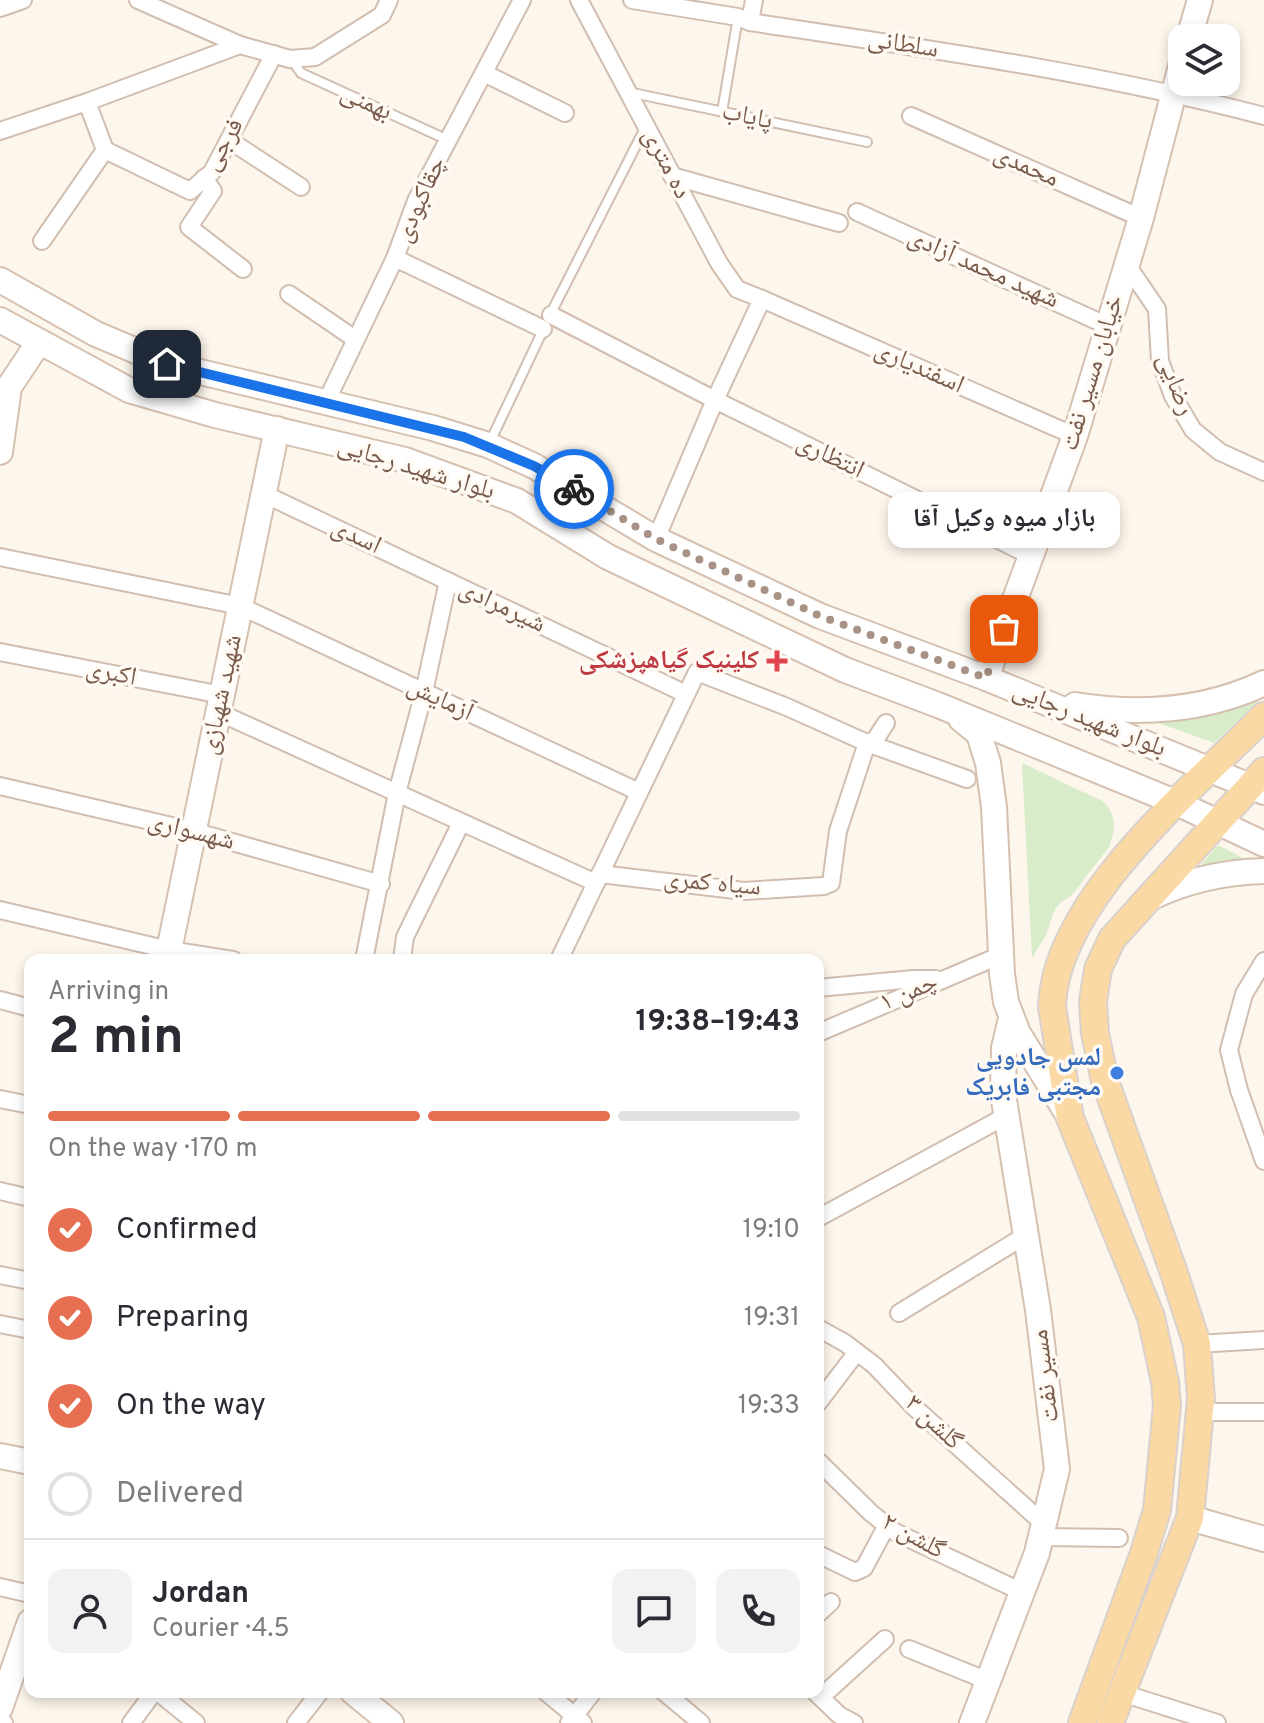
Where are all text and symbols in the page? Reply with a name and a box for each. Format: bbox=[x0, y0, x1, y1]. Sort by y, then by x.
street label: سلطانی bbox=[865, 23, 941, 67]
map controls bbox=[1168, 24, 1240, 96]
button: layers bbox=[1168, 24, 1240, 96]
street label: بهمنی bbox=[335, 77, 397, 129]
street label: پایاب bbox=[719, 96, 775, 138]
street label: فرجی bbox=[195, 113, 253, 177]
street label: ده متری bbox=[634, 123, 698, 205]
street label: محمدی bbox=[988, 138, 1064, 196]
street label: چقاکبودی bbox=[388, 152, 454, 248]
street label: شهید محمد آزادی bbox=[902, 221, 1064, 317]
street label: خیابان مسیر نفت bbox=[1054, 291, 1132, 455]
pin bbox=[133, 330, 201, 398]
street label: اسفندیاری bbox=[869, 334, 969, 402]
icon: home bbox=[145, 342, 189, 386]
street label: رضایی bbox=[1148, 349, 1202, 421]
street label: انتظاری bbox=[791, 426, 869, 488]
street label: بلوار شهید رجایی bbox=[333, 429, 499, 509]
courier bbox=[534, 449, 614, 529]
icon: bike bbox=[552, 467, 596, 511]
callout: بازار میوه وکیل آقا bbox=[888, 493, 1120, 549]
text: بازار میوه وکیل آقا bbox=[913, 503, 1095, 536]
street label: اسدی bbox=[326, 511, 386, 563]
street label: شیرمرادی bbox=[453, 573, 551, 641]
pin bbox=[970, 595, 1038, 663]
icon: bag bbox=[982, 607, 1026, 651]
street label: شهید شهبازی bbox=[193, 632, 251, 758]
place label: کلینیک گیاهپزشکی bbox=[579, 645, 759, 678]
marker: کلینیک گیاهپزشکی bbox=[766, 650, 788, 672]
street label: اکبری bbox=[83, 653, 139, 695]
street label: آزمایش bbox=[401, 670, 480, 730]
street label: بلوار شهید رجایی bbox=[1007, 674, 1171, 766]
street label: شهسواری bbox=[144, 805, 238, 859]
street label: سیاه کمری bbox=[662, 863, 762, 905]
street label: چمن ۱ bbox=[875, 966, 943, 1020]
text: Arriving in bbox=[48, 976, 169, 1009]
text: 19:38–19:43 bbox=[636, 1004, 800, 1041]
text: 2 min bbox=[48, 1006, 184, 1072]
place label: لمس جادویی مجتبی فابریک bbox=[965, 1042, 1101, 1105]
marker: لمس جادویی مجتبی فابریک bbox=[1108, 1064, 1126, 1082]
text: On the way · 170 m bbox=[48, 1133, 257, 1166]
icon: check bbox=[48, 1208, 92, 1252]
text: Confirmed bbox=[116, 1212, 258, 1249]
text: 19:10 bbox=[743, 1214, 800, 1247]
icon: check bbox=[48, 1296, 92, 1340]
text: Preparing bbox=[116, 1300, 249, 1337]
text: 19:31 bbox=[744, 1302, 800, 1335]
street label: مسیر نفت bbox=[1024, 1328, 1068, 1424]
icon: check bbox=[48, 1384, 92, 1428]
text: On the way bbox=[116, 1388, 266, 1425]
street label: گلشن ۳ bbox=[897, 1388, 969, 1458]
text: 19:33 bbox=[738, 1390, 800, 1423]
text: Delivered bbox=[116, 1476, 244, 1513]
street label: گلشن ۲ bbox=[876, 1506, 951, 1568]
button: person bbox=[48, 1569, 132, 1653]
button: chat bbox=[612, 1569, 696, 1653]
button: phone bbox=[716, 1569, 800, 1653]
text: Jordan bbox=[152, 1576, 249, 1613]
text: Courier · 4.5 bbox=[152, 1613, 290, 1646]

